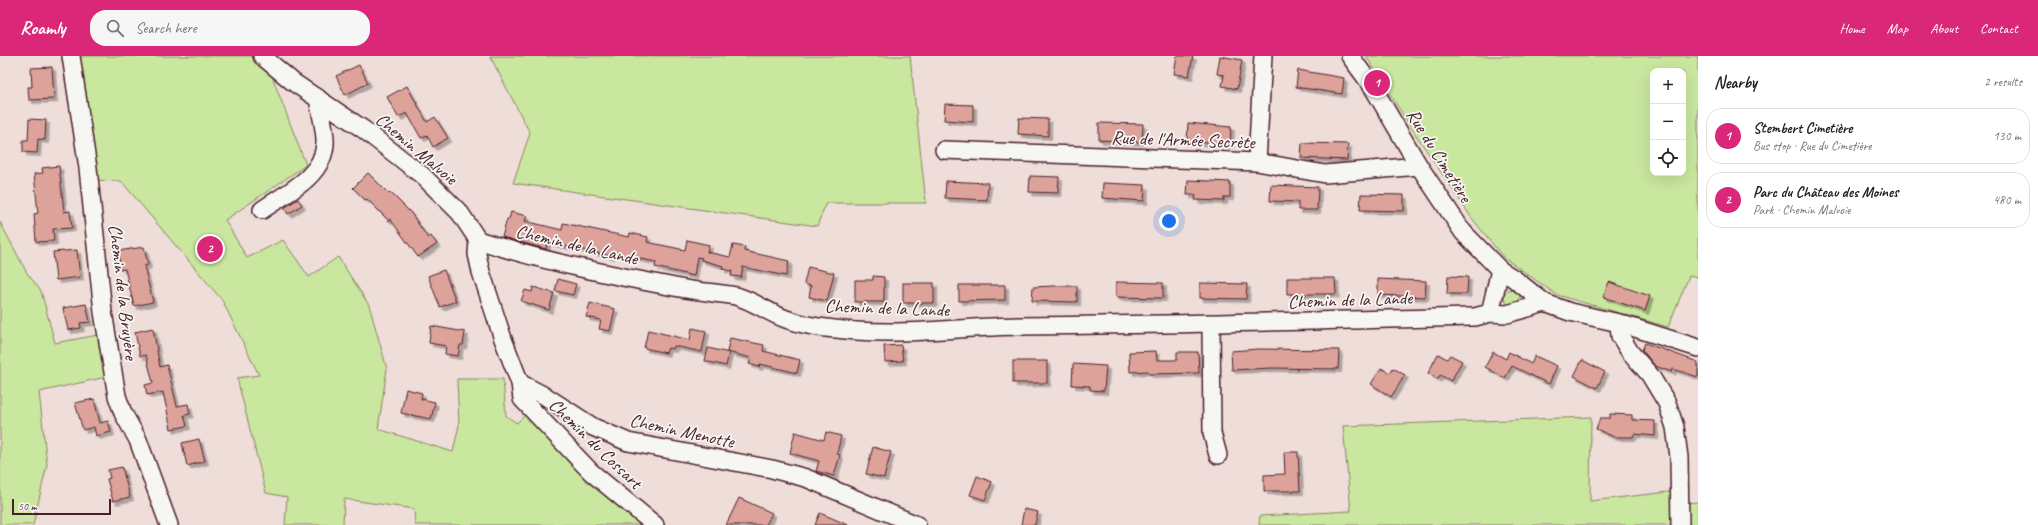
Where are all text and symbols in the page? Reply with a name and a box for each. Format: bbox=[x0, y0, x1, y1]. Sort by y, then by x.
search box bbox=[90, 10, 370, 46]
text: Roamly bbox=[20, 16, 66, 40]
icon: search bbox=[104, 17, 126, 39]
text: Search here bbox=[136, 19, 197, 38]
text: Home bbox=[1839, 20, 1865, 37]
text: Map bbox=[1887, 20, 1908, 37]
text: About bbox=[1930, 20, 1958, 37]
text: Contact bbox=[1980, 20, 2018, 37]
pin: 1 bbox=[1364, 68, 1390, 98]
map controls bbox=[1650, 68, 1686, 176]
button: + bbox=[1650, 68, 1686, 104]
text: Nearby bbox=[1714, 72, 1757, 93]
text: 2 results bbox=[1984, 74, 2022, 90]
street label: Rue du Cimetière bbox=[1401, 104, 1478, 208]
button: − bbox=[1650, 104, 1686, 140]
street label: Chemin Malvoie bbox=[370, 108, 464, 191]
text: Stembert Cimetière bbox=[1753, 119, 1852, 138]
street label: Rue de l'Armée Secrète bbox=[1111, 126, 1257, 155]
text: 1 bbox=[1725, 128, 1731, 144]
text: 130 m bbox=[1993, 128, 2021, 144]
text: Bus stop · Rue du Cimetière bbox=[1753, 138, 1872, 154]
button: locate bbox=[1650, 140, 1686, 176]
text: Parc du Château des Moines bbox=[1753, 183, 1898, 202]
text: 2 bbox=[1725, 192, 1731, 208]
text: 480 m bbox=[1993, 192, 2021, 208]
text: Park · Chemin Malvoie bbox=[1753, 202, 1851, 218]
your location bbox=[1159, 211, 1179, 231]
street label: Chemin de la Lande bbox=[513, 219, 642, 271]
street label: Chemin de la Bruyère bbox=[103, 223, 143, 363]
pin: 2 bbox=[197, 234, 223, 264]
street label: Chemin de la Lande bbox=[1287, 286, 1415, 314]
street label: Chemin de la Lande bbox=[824, 294, 951, 322]
street label: Chemin du Cossart bbox=[544, 393, 648, 495]
street label: Chemin Menotte bbox=[627, 408, 738, 454]
scale bar bbox=[12, 497, 111, 516]
text: 50 m bbox=[18, 499, 37, 513]

